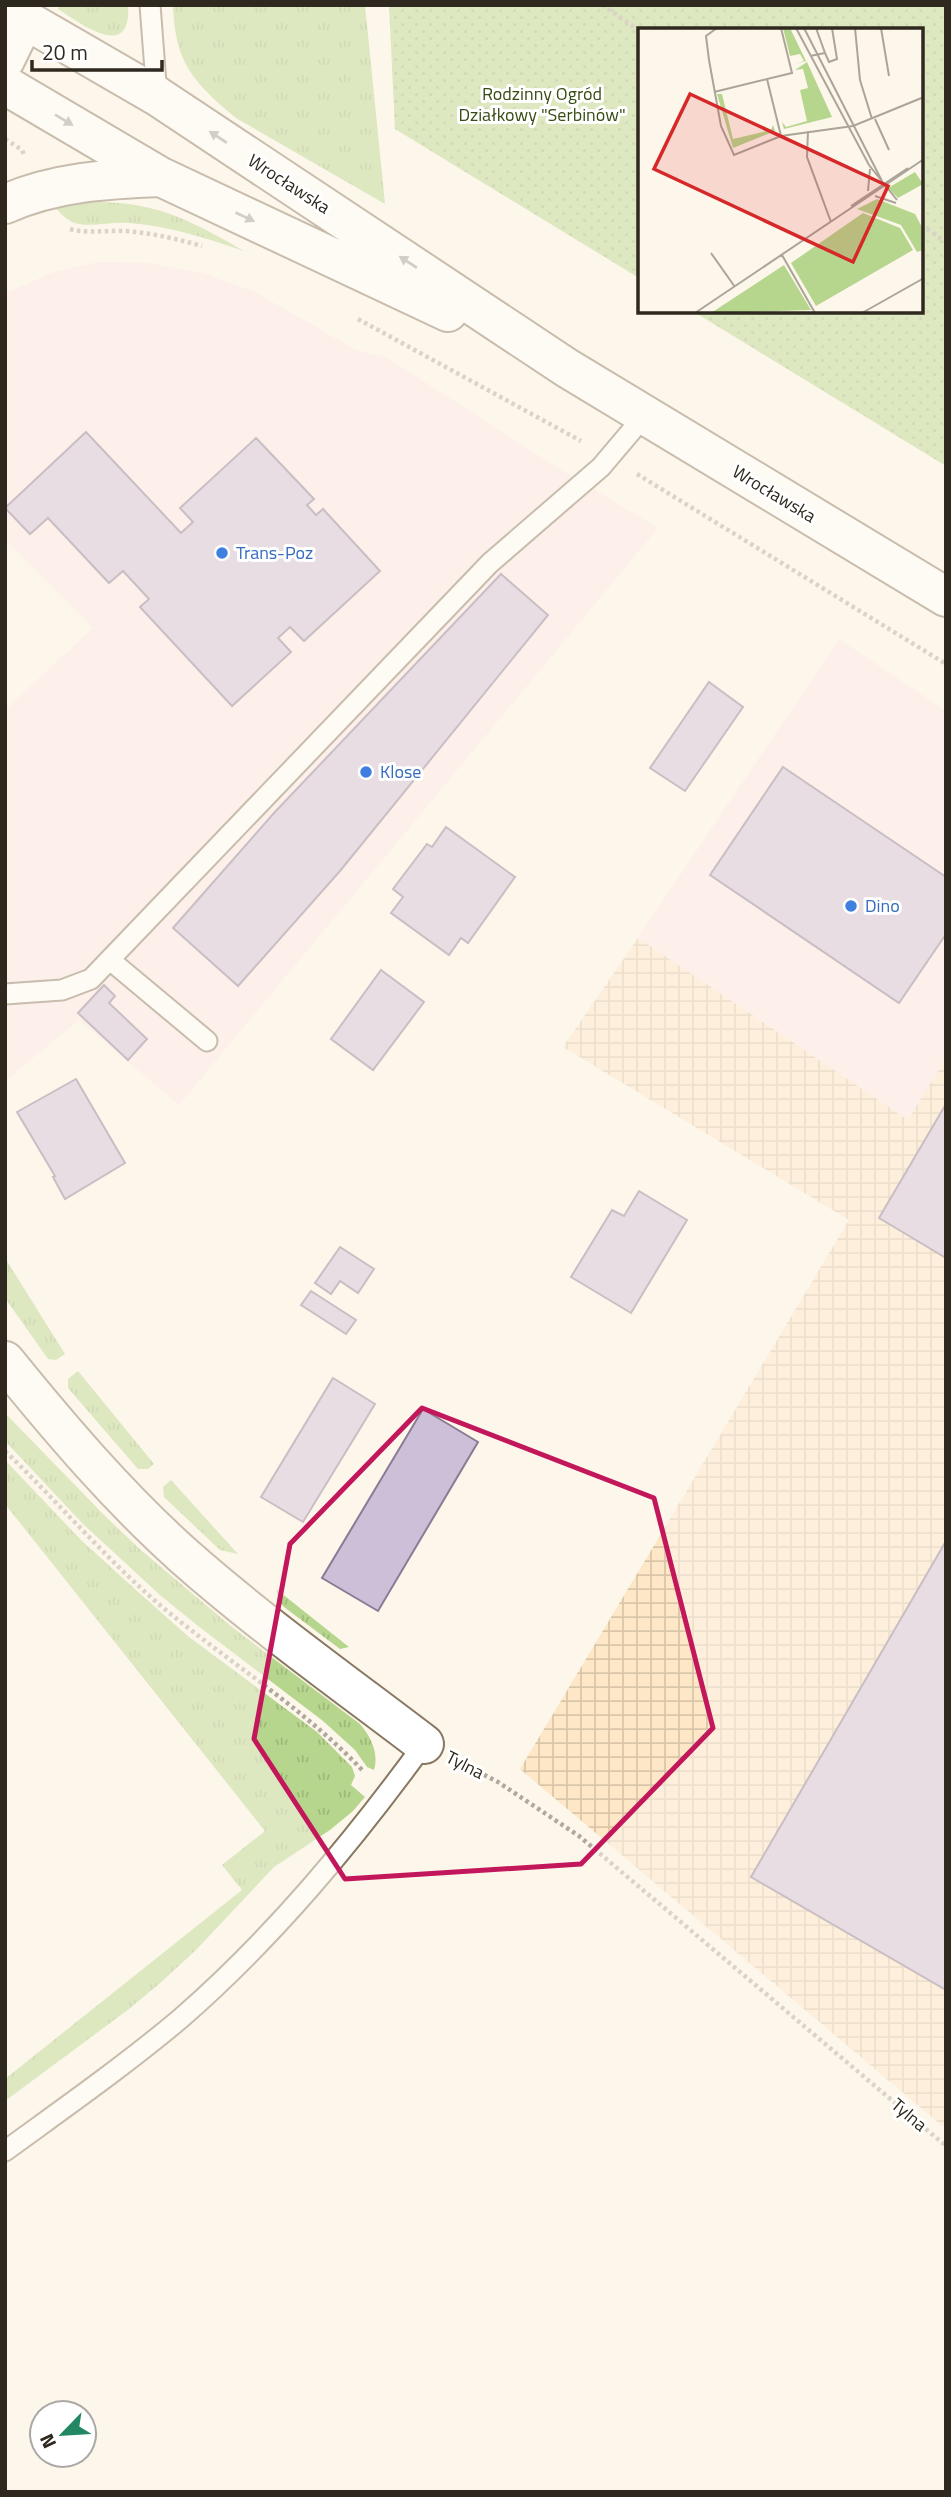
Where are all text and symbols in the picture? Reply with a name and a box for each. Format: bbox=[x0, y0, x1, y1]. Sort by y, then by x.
scale bar bbox=[32, 28, 161, 72]
inset map bbox=[638, 28, 923, 313]
text: 20 m bbox=[42, 36, 88, 68]
park label: Rodzinny Ogród Działkowy "Serbinów" bbox=[458, 80, 626, 128]
one-way arrow bbox=[54, 113, 73, 126]
one-way arrow bbox=[209, 130, 227, 144]
street label: Wrocławska bbox=[243, 147, 336, 220]
one-way arrow bbox=[235, 211, 255, 222]
one-way arrow bbox=[398, 256, 418, 269]
street label: Wrocławska bbox=[727, 458, 821, 529]
place label: Trans-Poz bbox=[236, 539, 313, 566]
marker: Trans-Poz bbox=[214, 545, 230, 561]
place label: Klose bbox=[380, 758, 421, 785]
marker: Klose bbox=[358, 764, 374, 780]
place label: Dino bbox=[865, 892, 900, 919]
marker: Dino bbox=[843, 898, 859, 914]
street label: Tylna bbox=[441, 1743, 489, 1786]
street label: Tylna bbox=[885, 2091, 933, 2138]
north arrow bbox=[28, 2399, 98, 2469]
text: N bbox=[31, 2429, 63, 2453]

